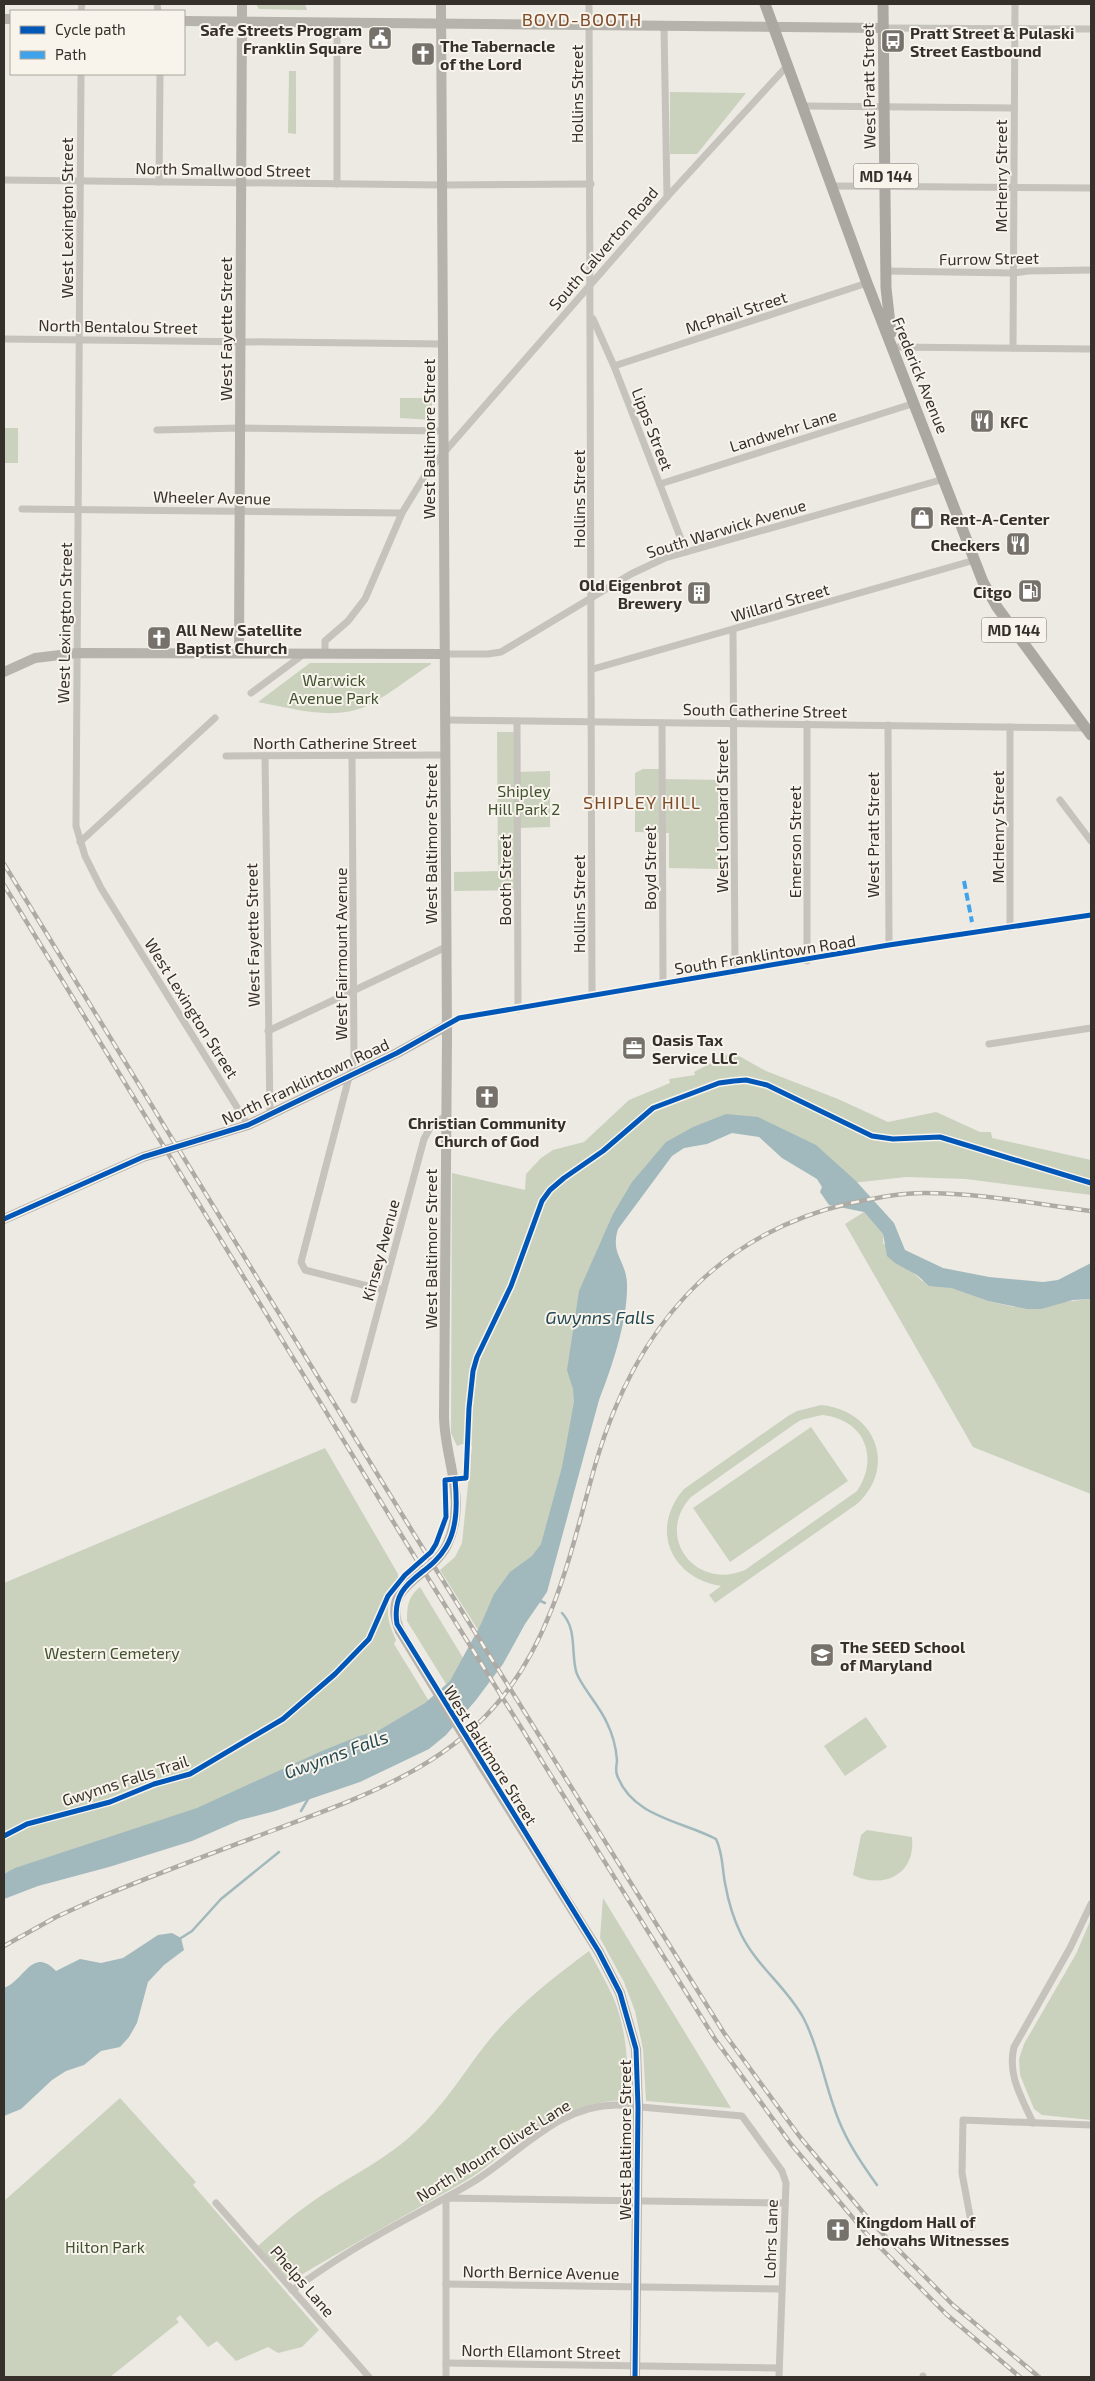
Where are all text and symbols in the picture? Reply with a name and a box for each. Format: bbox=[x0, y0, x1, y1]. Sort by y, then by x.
district label: BOYD-BOOTH bbox=[522, 8, 642, 30]
legend bbox=[10, 10, 185, 75]
text: Cycle path bbox=[55, 20, 126, 38]
place label: Safe Streets Program Franklin Square bbox=[200, 20, 362, 57]
street label: West Pratt Street bbox=[857, 23, 879, 149]
place label: Pratt Street & Pulaski Street Eastbound bbox=[910, 23, 1074, 60]
public building icon: Safe Streets Program Franklin Square bbox=[367, 25, 393, 51]
bus stop icon: Pratt Street & Pulaski Street Eastbound bbox=[880, 28, 906, 54]
place label: The Tabernacle of the Lord bbox=[440, 36, 555, 73]
church icon: The Tabernacle of the Lord bbox=[410, 41, 436, 67]
text: Path bbox=[55, 45, 86, 63]
street label: Hollins Street bbox=[567, 45, 586, 143]
street label: McHenry Street bbox=[991, 120, 1010, 233]
street label: West Lexington Street bbox=[57, 137, 76, 299]
street label: North Smallwood Street bbox=[135, 158, 311, 180]
road number: MD 144 bbox=[854, 164, 918, 188]
street label: South Calverton Road bbox=[544, 183, 662, 313]
street label: Furrow Street bbox=[939, 248, 1039, 268]
street label: West Fayette Street bbox=[216, 257, 235, 401]
street label: McPhail Street bbox=[683, 287, 789, 337]
street label: Frederick Avenue bbox=[889, 314, 953, 436]
street label: North Bentalou Street bbox=[38, 315, 198, 337]
street label: West Baltimore Street bbox=[419, 359, 438, 519]
street label: Lipps Street bbox=[629, 385, 677, 473]
street label: Landwehr Lane bbox=[727, 405, 839, 455]
restaurant icon: KFC bbox=[969, 408, 995, 434]
place label: KFC bbox=[1000, 412, 1028, 431]
street label: Hollins Street bbox=[569, 450, 588, 548]
street label: Wheeler Avenue bbox=[153, 486, 271, 508]
street label: South Warwick Avenue bbox=[644, 495, 808, 561]
shop icon: Rent-A-Center bbox=[909, 505, 935, 531]
place label: Rent-A-Center bbox=[940, 509, 1050, 528]
restaurant icon: Checkers bbox=[1005, 531, 1031, 557]
place label: Checkers bbox=[931, 535, 1000, 554]
street label: West Lexington Street bbox=[53, 542, 75, 704]
place label: Old Eigenbrot Brewery bbox=[579, 575, 682, 613]
fuel station icon: Citgo bbox=[1017, 578, 1043, 604]
street label: Willard Street bbox=[729, 579, 831, 625]
building icon: Old Eigenbrot Brewery bbox=[686, 580, 712, 606]
place label: Citgo bbox=[973, 582, 1012, 601]
road number: MD 144 bbox=[982, 618, 1046, 642]
place label: All New Satellite Baptist Church bbox=[176, 620, 302, 657]
church icon: All New Satellite Baptist Church bbox=[146, 625, 172, 651]
park label: Warwick Avenue Park bbox=[289, 670, 379, 707]
street label: South Catherine Street bbox=[683, 699, 847, 721]
street label: North Catherine Street bbox=[253, 733, 417, 752]
street label: West Lombard Street bbox=[712, 739, 731, 893]
street label: West Baltimore Street bbox=[421, 764, 440, 924]
street label: McHenry Street bbox=[988, 771, 1007, 884]
street label: West Pratt Street bbox=[863, 772, 882, 898]
park label: Shipley Hill Park 2 bbox=[488, 781, 560, 818]
street label: Emerson Street bbox=[785, 786, 804, 898]
district label: SHIPLEY HILL bbox=[583, 791, 701, 813]
street label: Boyd Street bbox=[640, 826, 659, 910]
street label: Booth Street bbox=[495, 834, 514, 926]
street label: Hollins Street bbox=[569, 855, 588, 953]
street label: West Fayette Street bbox=[241, 863, 263, 1007]
street label: West Fairmount Avenue bbox=[331, 867, 350, 1041]
street label: South Franklintown Road bbox=[673, 930, 857, 978]
street label: West Lexington Street bbox=[141, 935, 243, 1081]
place label: Oasis Tax Service LLC bbox=[652, 1030, 738, 1067]
street label: North Franklintown Road bbox=[218, 1034, 392, 1128]
office icon: Oasis Tax Service LLC bbox=[621, 1035, 647, 1061]
church icon: Christian Community Church of God bbox=[474, 1084, 500, 1110]
place label: Christian Community Church of God bbox=[408, 1113, 566, 1150]
street label: West Baltimore Street bbox=[421, 1169, 440, 1329]
street label: Kinsey Avenue bbox=[357, 1197, 403, 1303]
water label: Gwynns Falls bbox=[545, 1306, 655, 1328]
place label: The SEED School of Maryland bbox=[840, 1637, 966, 1675]
school or university icon: The SEED School of Maryland bbox=[809, 1642, 835, 1668]
park label: Western Cemetery bbox=[44, 1643, 180, 1662]
street label: West Baltimore Street bbox=[440, 1682, 542, 1828]
water label: Gwynns Falls bbox=[281, 1725, 391, 1783]
street label: Gwynns Falls Trail bbox=[59, 1751, 191, 1809]
street label: West Baltimore Street bbox=[615, 2060, 634, 2220]
street label: North Mount Olivet Lane bbox=[413, 2095, 573, 2205]
street label: Lohrs Lane bbox=[759, 2199, 781, 2279]
place label: Kingdom Hall of Jehovahs Witnesses bbox=[856, 2212, 1009, 2249]
church icon: Kingdom Hall of Jehovahs Witnesses bbox=[825, 2217, 851, 2243]
park label: Hilton Park bbox=[65, 2237, 145, 2256]
street label: Phelps Lane bbox=[267, 2242, 339, 2320]
street label: North Bernice Avenue bbox=[462, 2261, 620, 2283]
street label: North Ellamont Street bbox=[461, 2340, 621, 2362]

